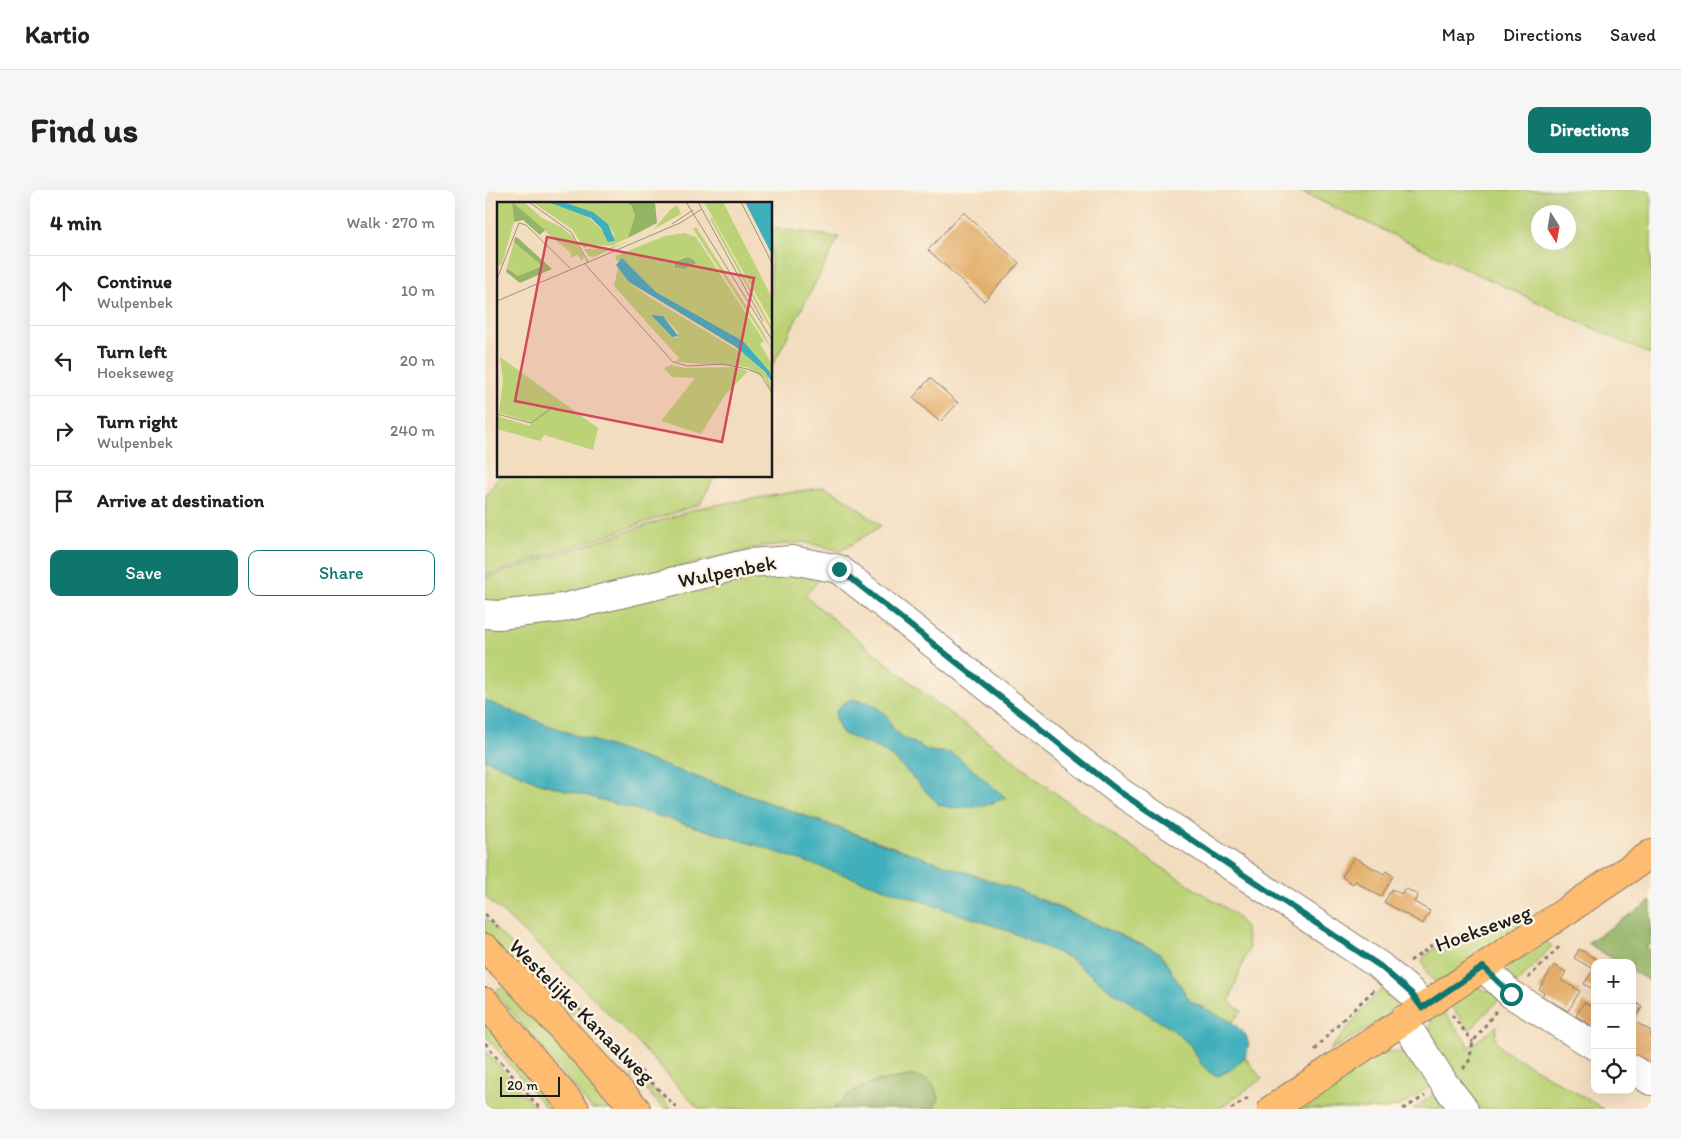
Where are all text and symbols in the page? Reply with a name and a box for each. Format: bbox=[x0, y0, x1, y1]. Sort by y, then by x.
text: Kartio bbox=[25, 20, 90, 49]
text: Map bbox=[1442, 24, 1475, 46]
text: Directions bbox=[1503, 24, 1582, 46]
text: Saved bbox=[1610, 24, 1656, 46]
button: Directions bbox=[1528, 107, 1651, 153]
text: Find us bbox=[30, 109, 138, 151]
inset map bbox=[497, 202, 773, 478]
north arrow bbox=[1531, 205, 1576, 250]
text: 4 min bbox=[50, 210, 102, 235]
text: Walk · 270 m bbox=[347, 213, 435, 232]
text: Continue bbox=[97, 270, 172, 293]
icon: ahead bbox=[50, 277, 78, 305]
text: 10 m bbox=[401, 281, 435, 300]
text: Wulpenbek bbox=[97, 293, 173, 312]
text: Turn left bbox=[97, 340, 167, 363]
icon: left bbox=[50, 347, 78, 375]
text: 20 m bbox=[400, 351, 435, 370]
text: Hoekseweg bbox=[97, 363, 174, 382]
text: Turn right bbox=[97, 410, 178, 433]
icon: right bbox=[50, 417, 78, 445]
text: 240 m bbox=[390, 421, 435, 440]
text: Wulpenbek bbox=[97, 433, 173, 452]
icon: arrive bbox=[50, 487, 78, 515]
text: Arrive at destination bbox=[97, 489, 264, 512]
street label: Wulpenbek bbox=[676, 549, 779, 593]
button: Save bbox=[50, 550, 238, 596]
button: Share bbox=[248, 550, 435, 596]
route end bbox=[828, 558, 851, 581]
street label: Hoekseweg bbox=[1431, 899, 1535, 957]
street label: Westelijke Kanaalweg bbox=[504, 933, 660, 1089]
map controls bbox=[1591, 959, 1636, 1094]
button: + bbox=[1591, 959, 1636, 1004]
route start bbox=[1500, 983, 1523, 1006]
button: − bbox=[1591, 1004, 1636, 1049]
button: locate bbox=[1591, 1049, 1636, 1094]
scale bar bbox=[500, 1074, 560, 1097]
text: 20 m bbox=[507, 1077, 538, 1094]

